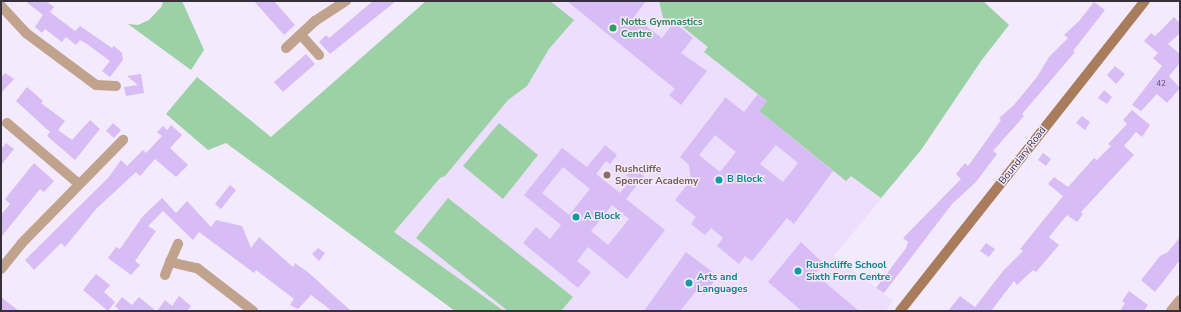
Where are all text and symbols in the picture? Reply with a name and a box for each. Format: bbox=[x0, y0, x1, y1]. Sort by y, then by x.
place label: Notts Gymnastics Centre bbox=[621, 16, 703, 40]
marker: Notts Gymnastics Centre bbox=[608, 23, 618, 33]
house number: 42 bbox=[1156, 79, 1166, 89]
street label: Boundary Road bbox=[997, 125, 1049, 187]
place label: Rushcliffe Spencer Academy bbox=[615, 163, 698, 186]
marker: Rushcliffe Spencer Academy bbox=[602, 170, 612, 180]
place label: B Block bbox=[727, 174, 762, 186]
marker: B Block bbox=[714, 175, 724, 185]
place label: A Block bbox=[584, 211, 620, 223]
marker: A Block bbox=[571, 212, 581, 222]
place label: Rushcliffe School Sixth Form Centre bbox=[806, 259, 890, 282]
marker: Rushcliffe School Sixth Form Centre bbox=[793, 266, 803, 276]
place label: Arts and Languages bbox=[697, 271, 748, 294]
marker: Arts and Languages bbox=[684, 278, 694, 288]

